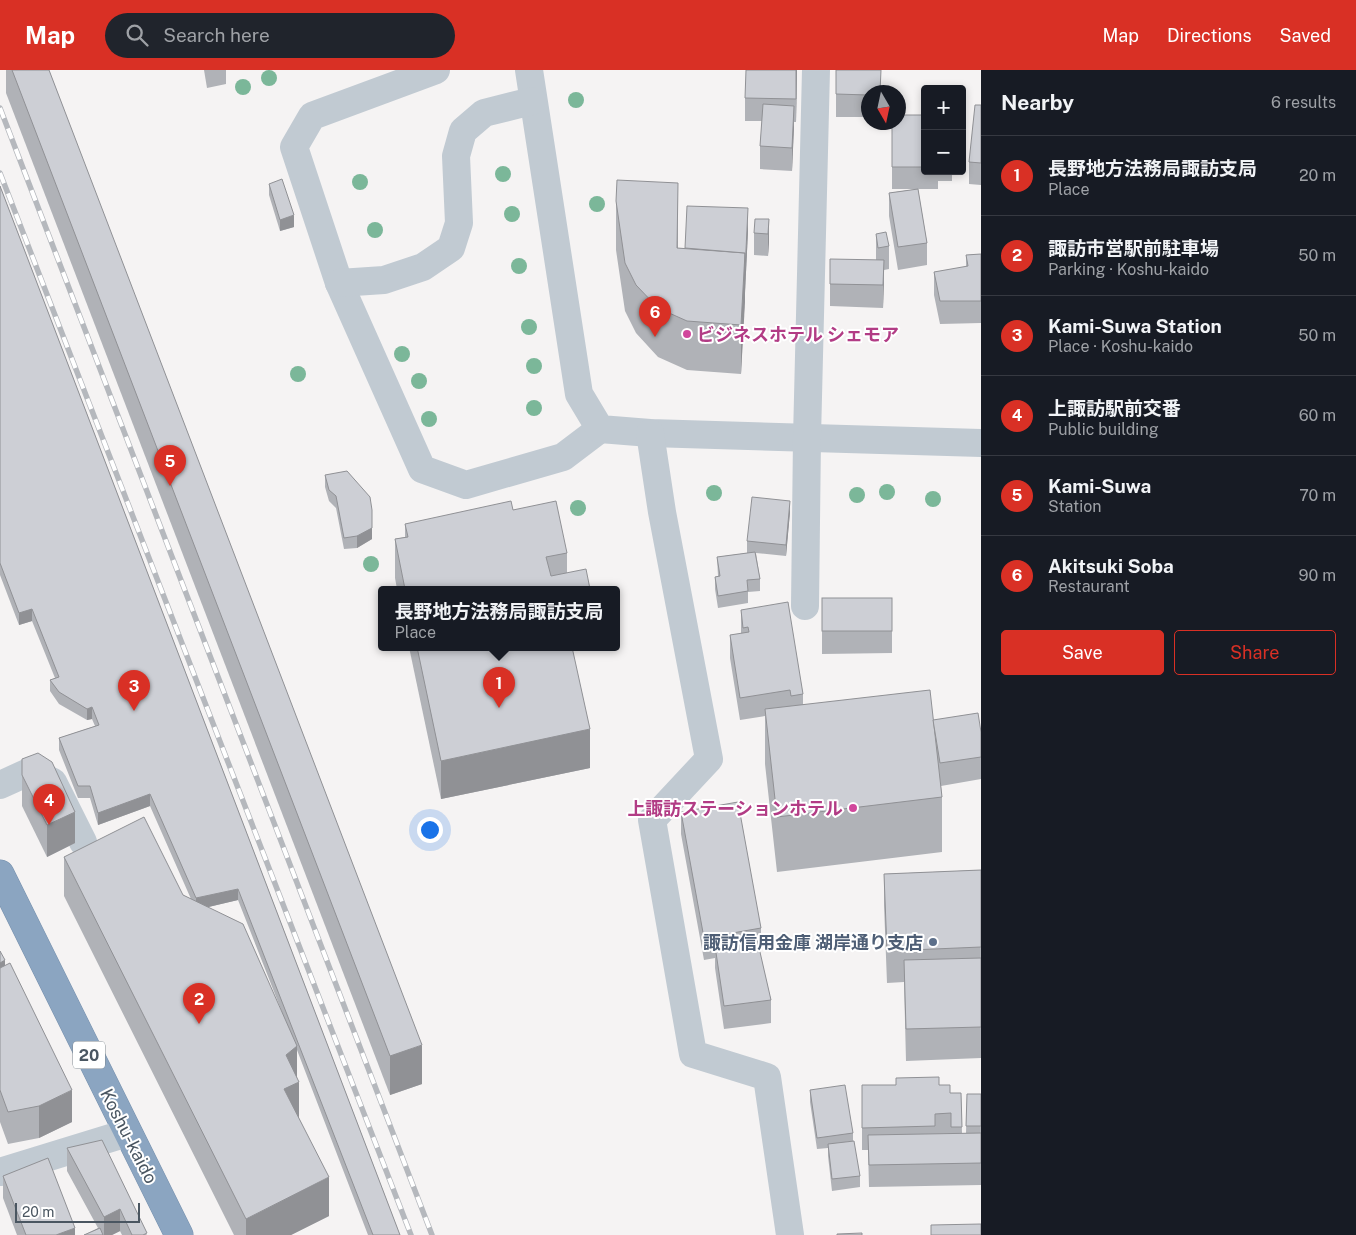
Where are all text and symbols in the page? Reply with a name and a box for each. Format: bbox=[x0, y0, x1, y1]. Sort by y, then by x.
search box bbox=[105, 13, 455, 58]
text: Map bbox=[25, 21, 75, 49]
icon: search bbox=[123, 21, 151, 49]
text: Search here bbox=[163, 24, 270, 46]
text: Map bbox=[1102, 25, 1139, 46]
text: Directions bbox=[1167, 25, 1252, 46]
text: Saved bbox=[1280, 25, 1331, 46]
north arrow bbox=[861, 85, 906, 130]
map controls bbox=[921, 85, 966, 175]
button: + bbox=[921, 85, 966, 130]
text: Nearby bbox=[1001, 90, 1074, 115]
text: 6 results bbox=[1271, 93, 1336, 112]
button: − bbox=[921, 130, 966, 175]
text: 長野地方法務局諏訪支局 bbox=[1048, 157, 1257, 179]
text: 1 bbox=[1014, 166, 1020, 185]
text: 20 m bbox=[1299, 166, 1336, 185]
text: Place bbox=[1048, 180, 1090, 199]
text: 諏訪市営駅前駐車場 bbox=[1048, 237, 1219, 259]
text: 2 bbox=[1012, 246, 1022, 265]
text: 50 m bbox=[1298, 246, 1336, 265]
text: Parking · Koshu-kaido bbox=[1048, 260, 1209, 279]
pin: 6 bbox=[639, 296, 671, 337]
text: Kami-Suwa Station bbox=[1048, 315, 1222, 337]
place label: ビジネスホテル シェモア bbox=[697, 324, 899, 345]
text: 3 bbox=[1012, 326, 1022, 345]
text: 50 m bbox=[1298, 326, 1336, 345]
marker: ビジネスホテル シェモア bbox=[681, 328, 693, 340]
text: Place · Koshu-kaido bbox=[1048, 337, 1193, 356]
text: 上諏訪駅前交番 bbox=[1048, 397, 1181, 419]
text: 4 bbox=[1012, 406, 1022, 425]
text: 60 m bbox=[1299, 406, 1336, 425]
text: Public building bbox=[1048, 420, 1159, 439]
pin: 5 bbox=[154, 445, 186, 486]
text: Kami-Suwa bbox=[1048, 475, 1151, 497]
text: 5 bbox=[1012, 486, 1022, 505]
text: 70 m bbox=[1299, 486, 1336, 505]
text: Station bbox=[1048, 497, 1102, 516]
text: Akitsuki Soba bbox=[1048, 555, 1174, 577]
text: 6 bbox=[1012, 566, 1022, 585]
text: 90 m bbox=[1299, 566, 1336, 585]
text: Restaurant bbox=[1048, 577, 1130, 596]
popup bbox=[378, 586, 620, 651]
text: 長野地方法務局諏訪支局 bbox=[394, 600, 604, 622]
text: Place bbox=[394, 623, 436, 642]
button: Save bbox=[1001, 630, 1164, 675]
button: Share bbox=[1174, 630, 1336, 675]
pin: 1 bbox=[483, 667, 515, 708]
pin: 3 bbox=[118, 670, 150, 711]
pin: 4 bbox=[33, 784, 65, 825]
place label: 上諏訪ステーションホテル bbox=[627, 798, 843, 819]
marker: 上諏訪ステーションホテル bbox=[847, 802, 859, 814]
your location bbox=[417, 817, 443, 843]
place label: 諏訪信用金庫 湖岸通り支店 bbox=[703, 932, 923, 953]
marker: 諏訪信用金庫 湖岸通り支店 bbox=[927, 936, 939, 948]
pin: 2 bbox=[183, 983, 215, 1024]
road number: 20 bbox=[73, 1042, 105, 1068]
street label: Koshu-kaido bbox=[96, 1085, 162, 1187]
scale bar bbox=[15, 1200, 140, 1223]
text: 20 m bbox=[22, 1204, 54, 1220]

